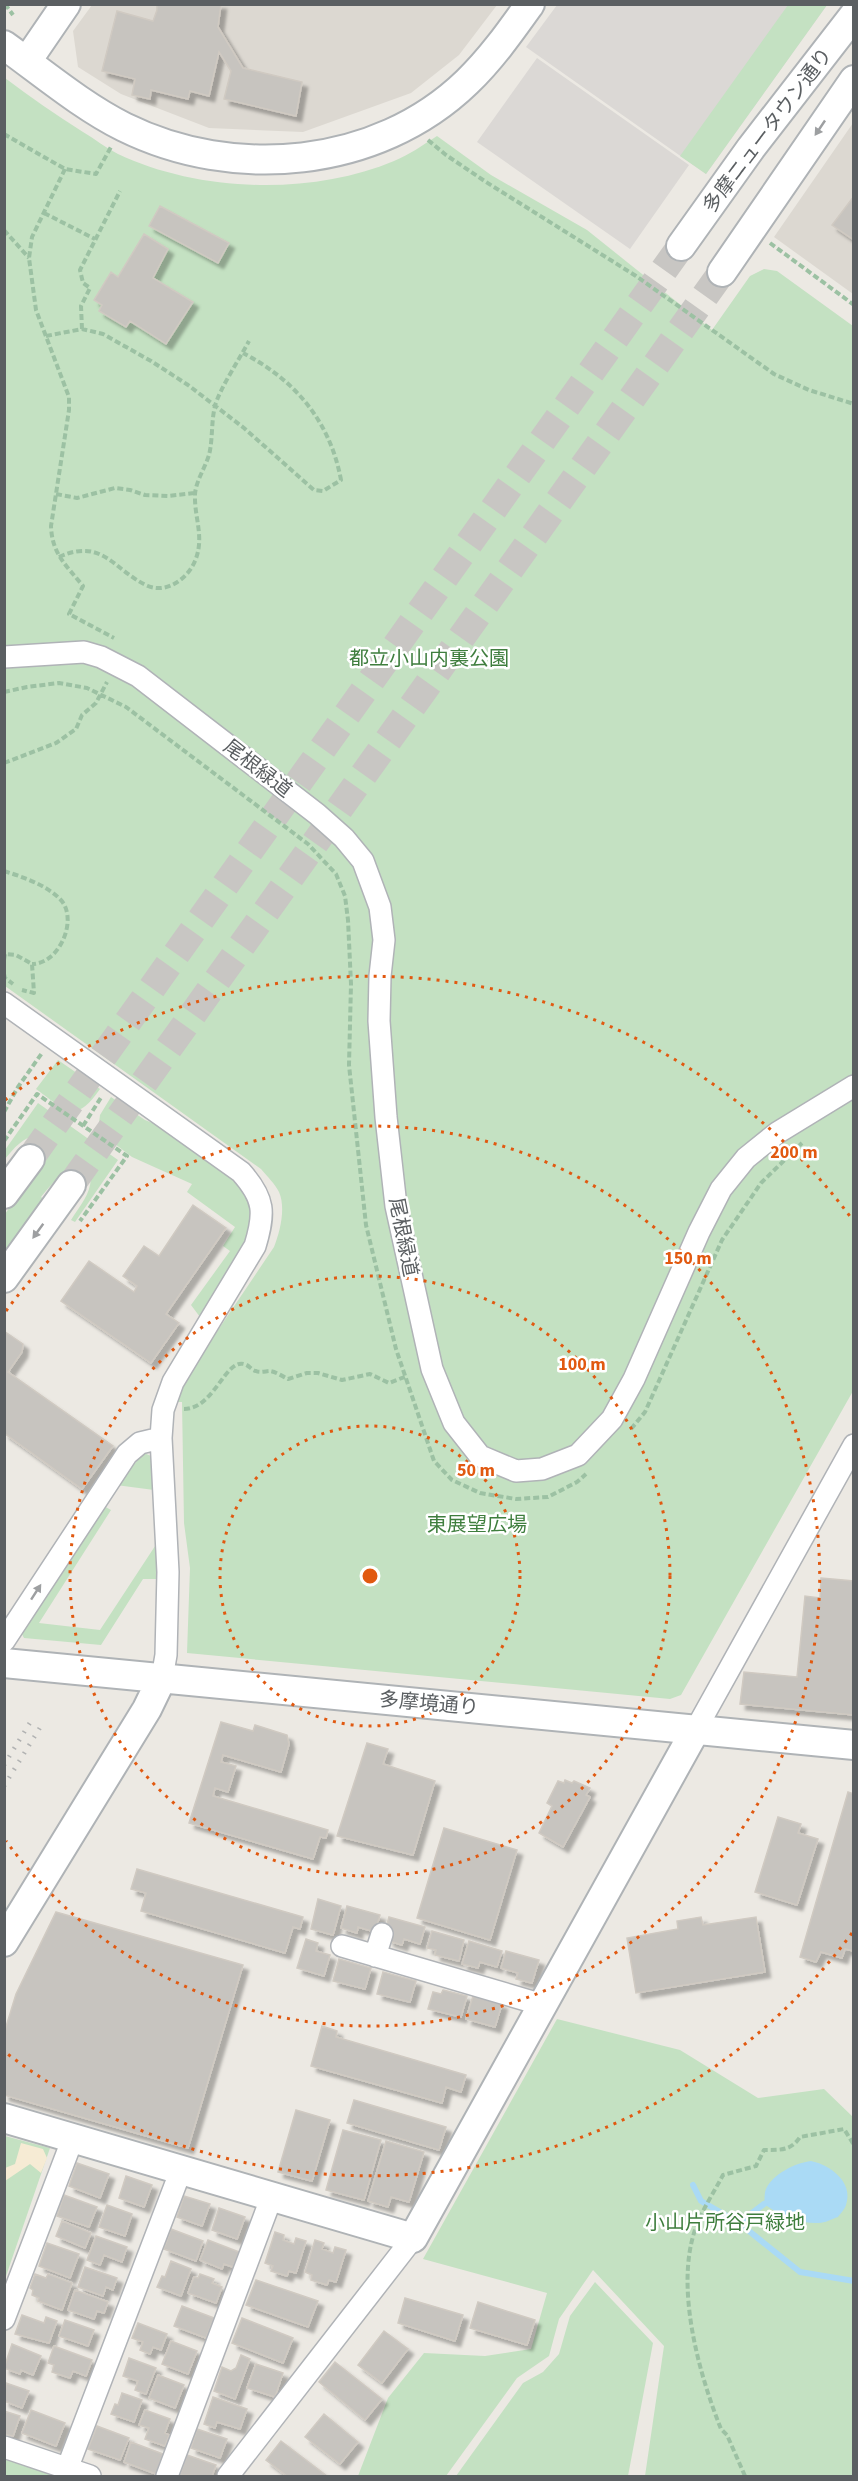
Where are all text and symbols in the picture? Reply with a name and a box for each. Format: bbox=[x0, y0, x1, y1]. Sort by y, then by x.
street label: 多摩ニュータウン通り bbox=[696, 42, 839, 219]
one-way arrow bbox=[815, 120, 826, 136]
park label: 都立小山内裏公園 bbox=[349, 645, 509, 673]
street label: 尾根緑道 bbox=[217, 733, 298, 804]
text: 200 m bbox=[770, 1140, 818, 1165]
street label: 尾根緑道 bbox=[382, 1195, 424, 1279]
one-way arrow bbox=[32, 1223, 44, 1239]
text: 150 m bbox=[664, 1246, 712, 1271]
text: 100 m bbox=[558, 1352, 606, 1377]
text: 50 m bbox=[457, 1458, 495, 1483]
park label: 東展望広場 bbox=[427, 1511, 527, 1539]
centre of rings bbox=[360, 1566, 380, 1586]
one-way arrow bbox=[30, 1584, 41, 1600]
street label: 多摩境通り bbox=[378, 1686, 480, 1722]
park label: 小山片所谷戸緑地 bbox=[645, 2209, 805, 2237]

